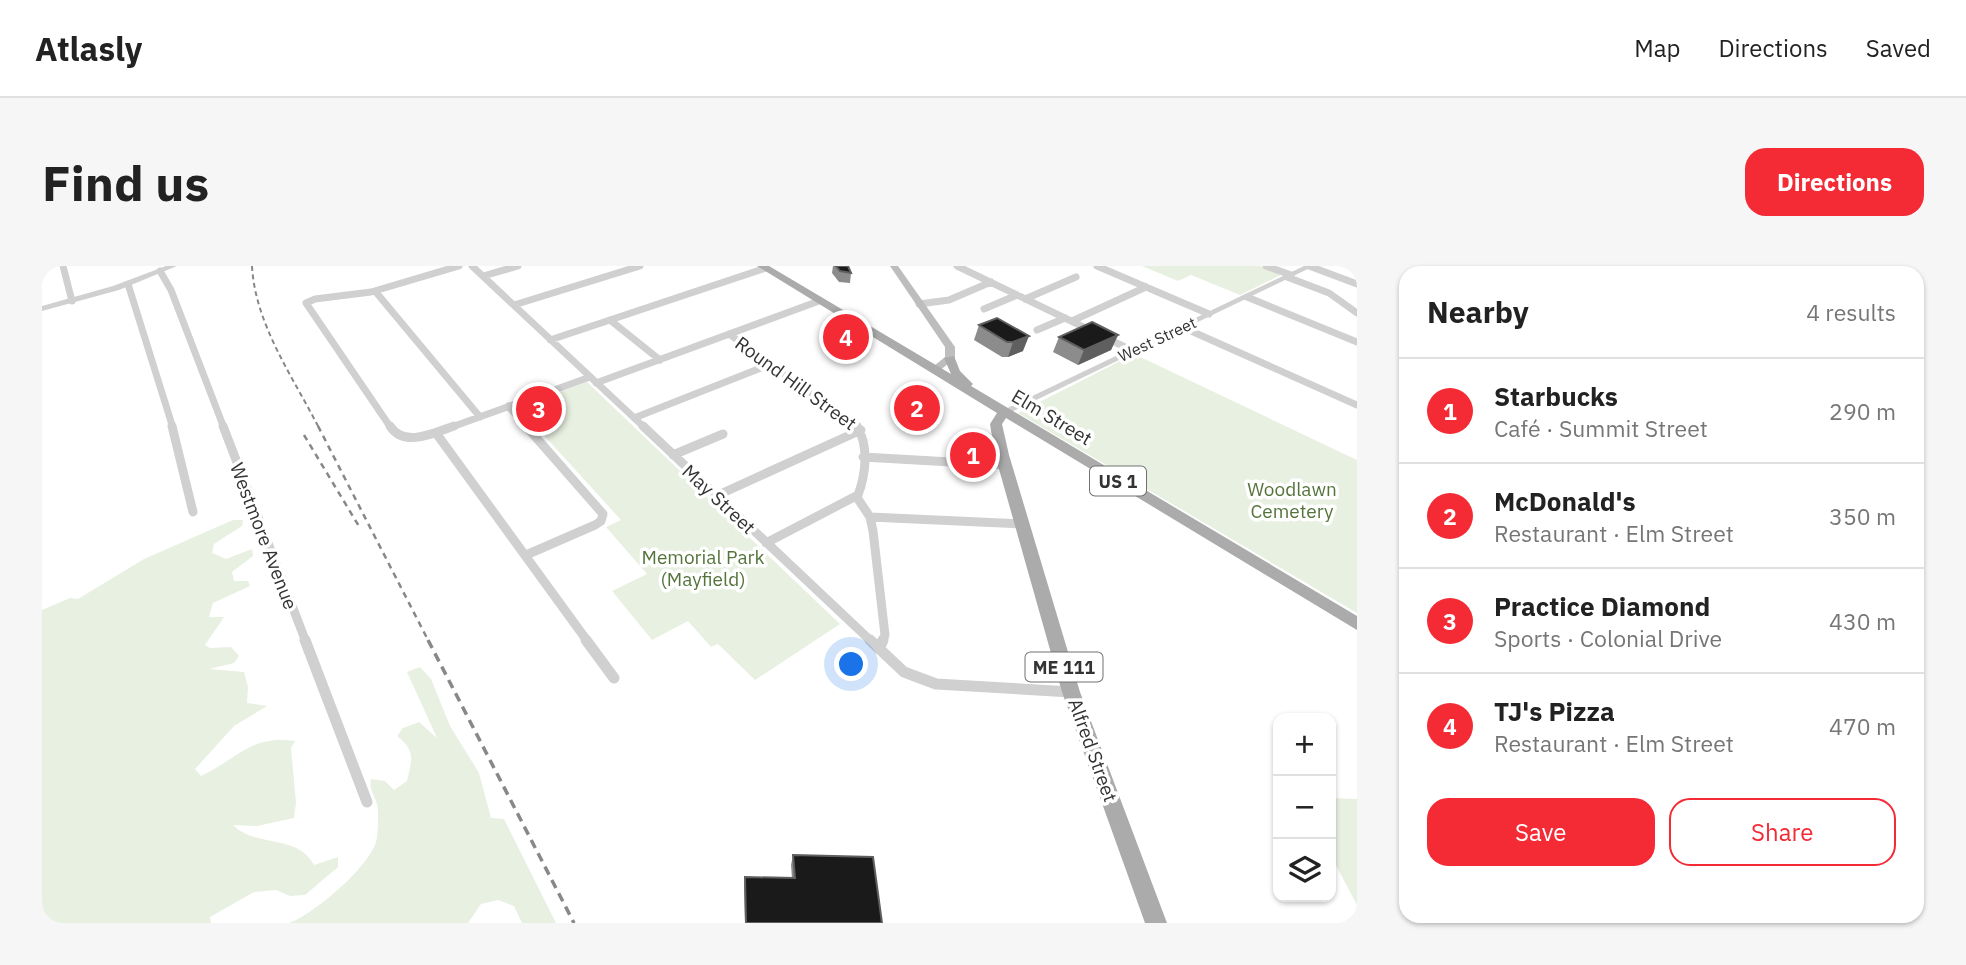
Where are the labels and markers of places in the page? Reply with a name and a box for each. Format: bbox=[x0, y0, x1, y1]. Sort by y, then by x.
pin: 4 bbox=[823, 311, 869, 363]
pin: 2 bbox=[894, 382, 940, 434]
pin: 3 bbox=[516, 383, 562, 435]
pin: 1 bbox=[950, 429, 996, 481]

